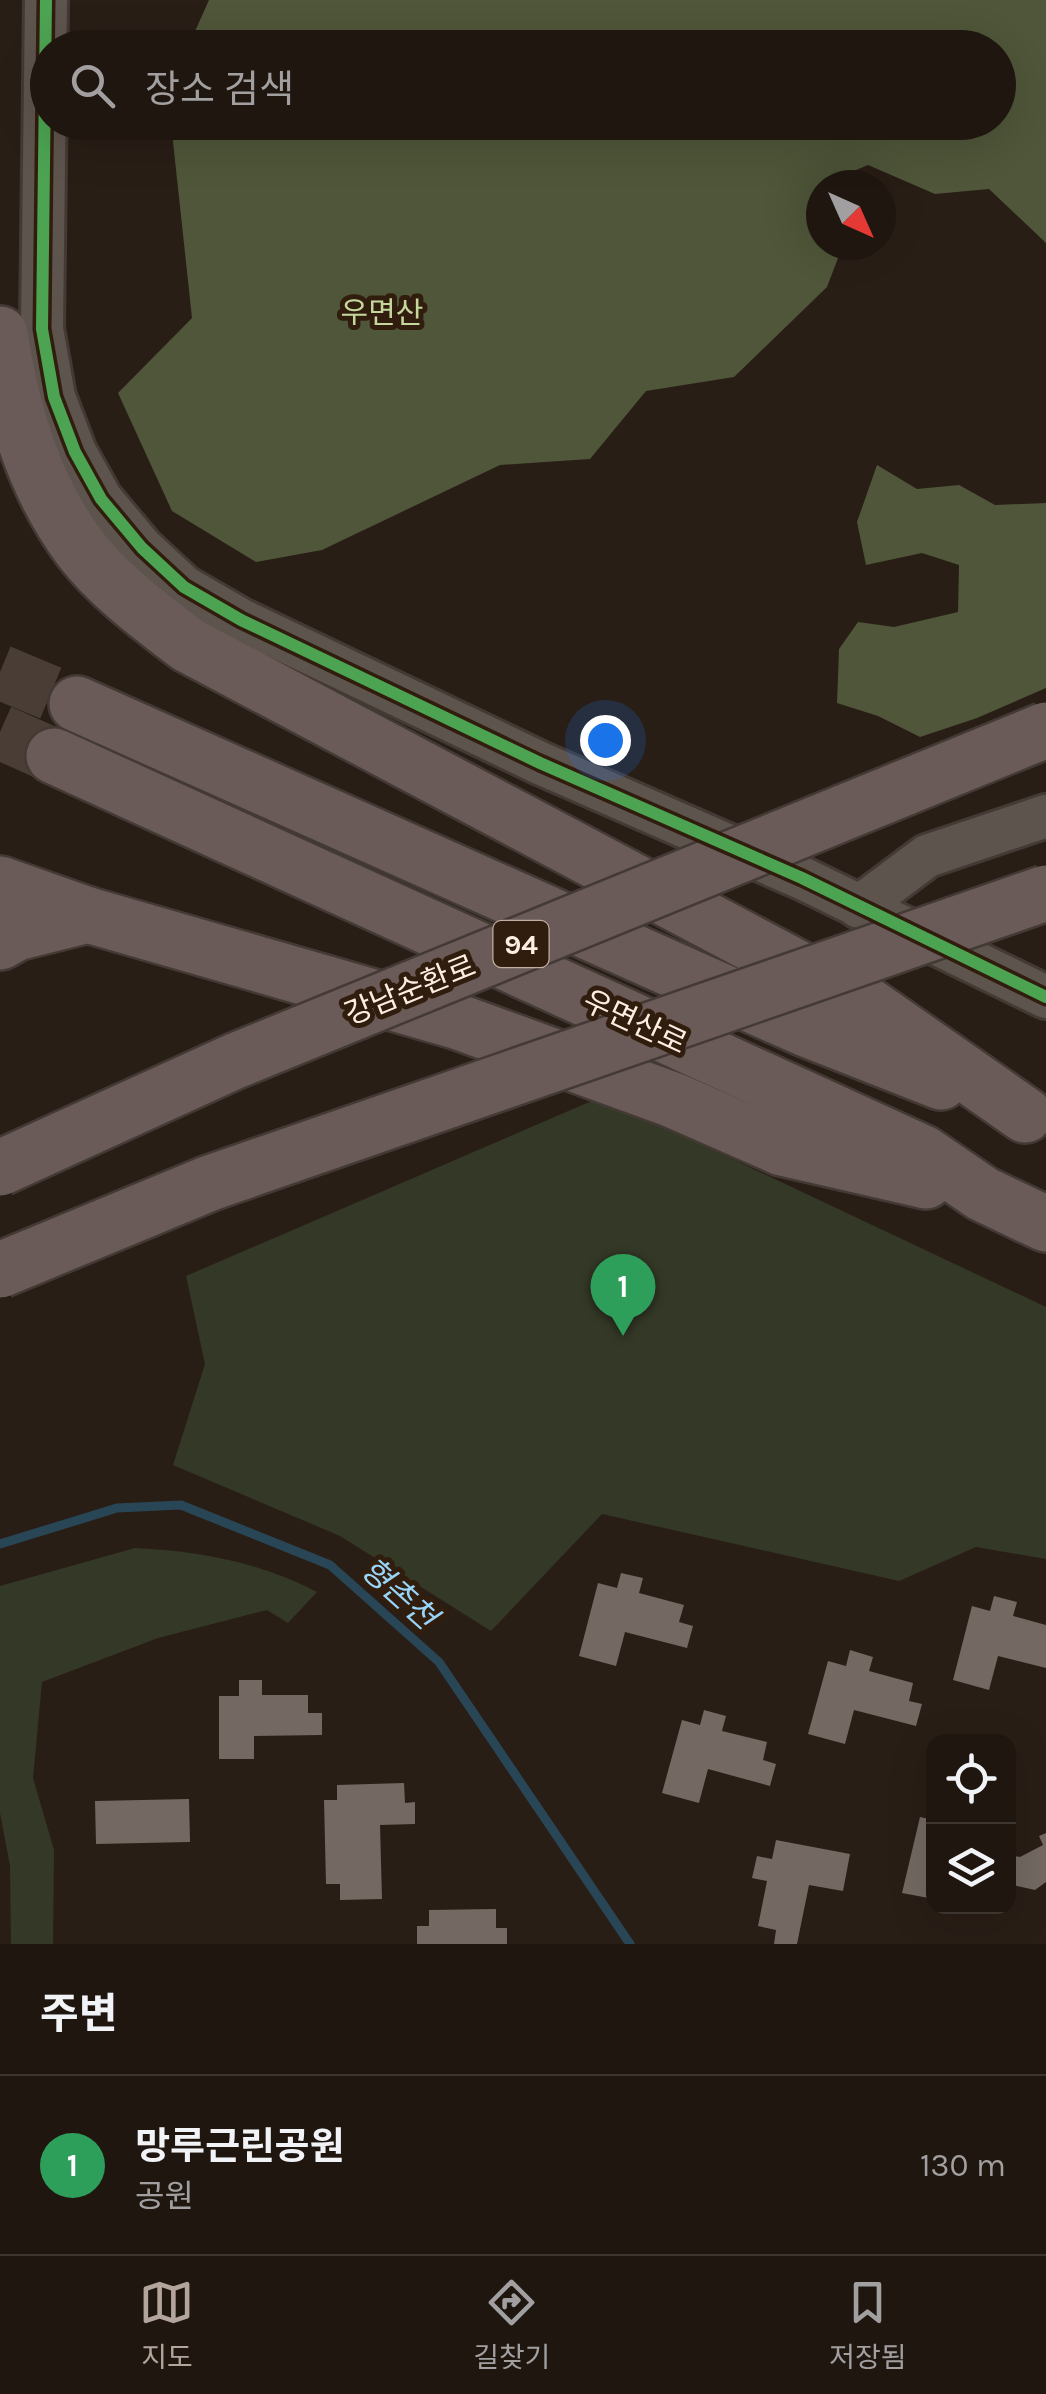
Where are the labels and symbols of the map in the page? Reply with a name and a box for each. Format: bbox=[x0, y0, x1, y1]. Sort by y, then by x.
north arrow bbox=[806, 170, 896, 260]
park label: 우면산 bbox=[341, 295, 423, 331]
your location bbox=[580, 715, 631, 766]
road number: 94 bbox=[494, 921, 548, 967]
street label: 강남순환로 bbox=[339, 947, 481, 1033]
street label: 우면산로 bbox=[577, 982, 693, 1062]
pin: 1 bbox=[590, 1254, 656, 1336]
water label: 형촌천 bbox=[353, 1550, 447, 1639]

